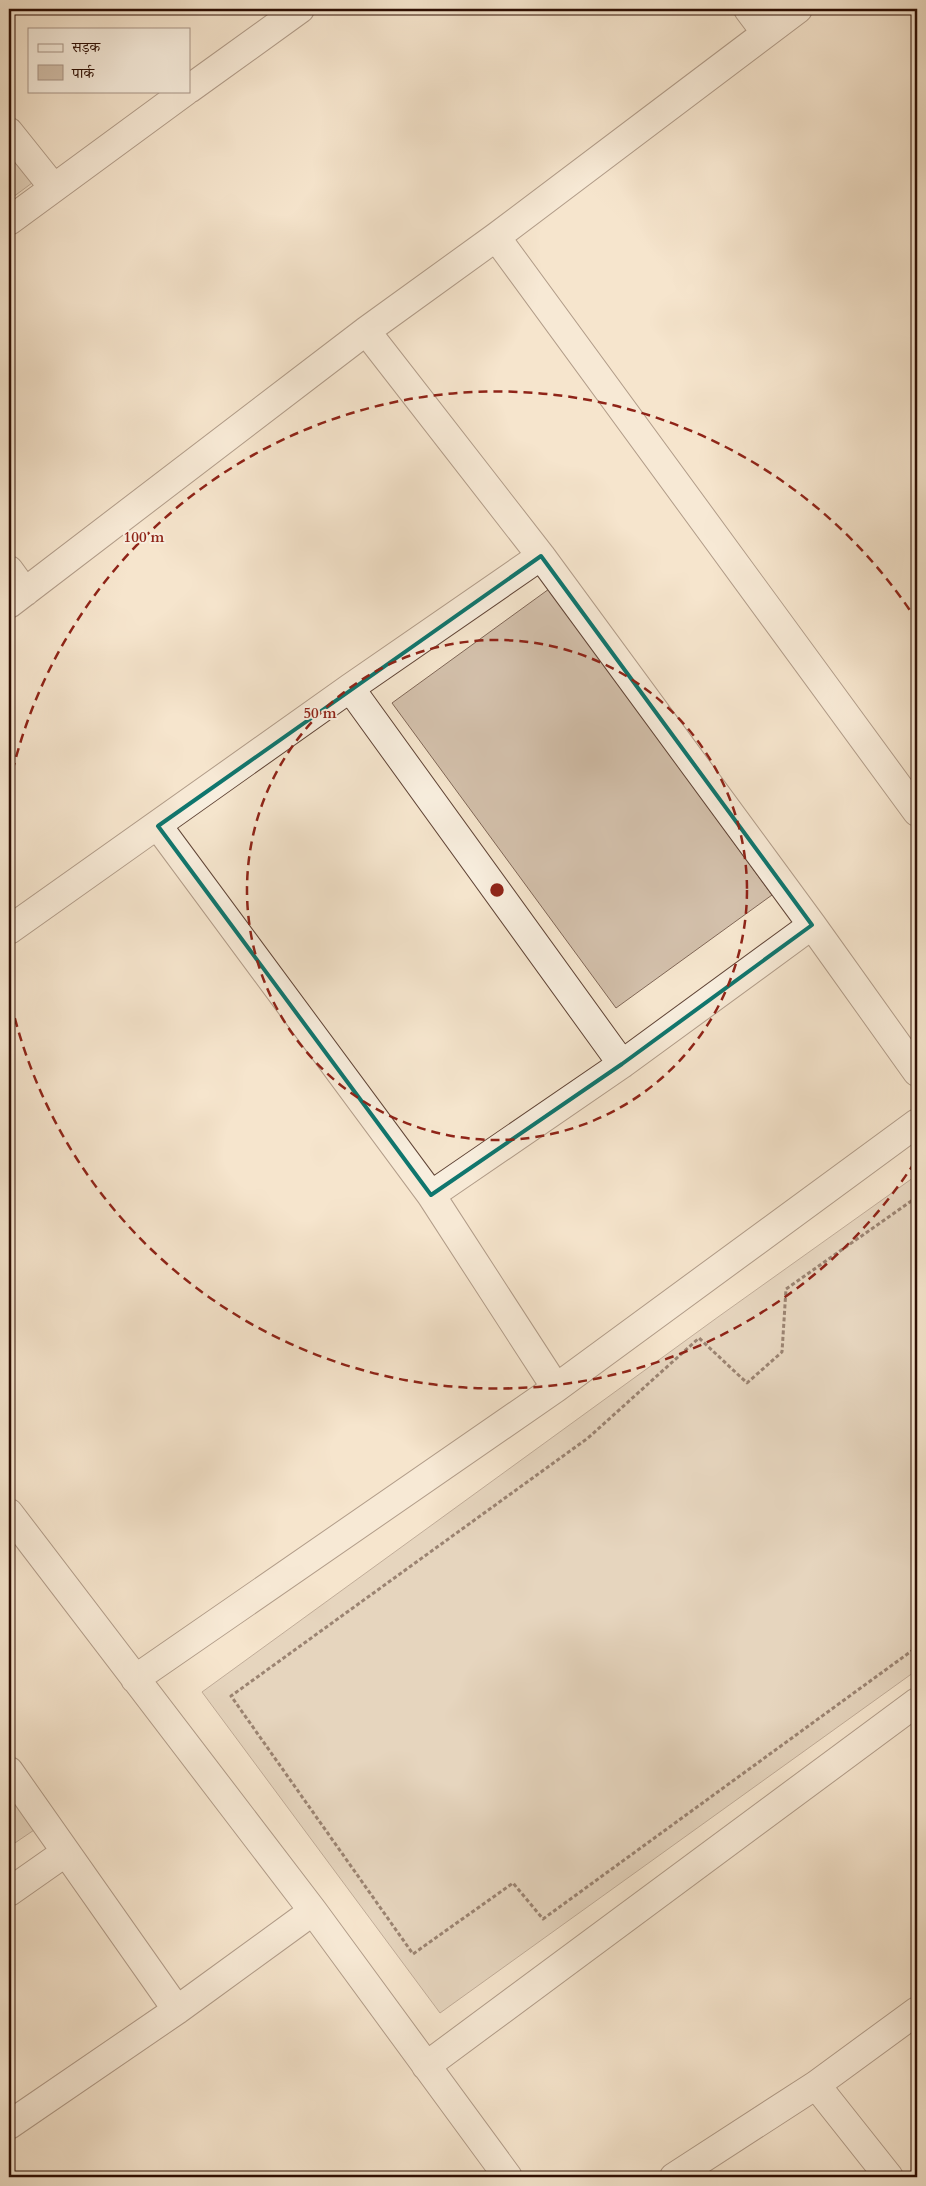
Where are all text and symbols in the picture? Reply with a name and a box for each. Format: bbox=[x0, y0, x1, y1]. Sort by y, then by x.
legend bbox=[28, 28, 190, 92]
text: सड़क bbox=[71, 37, 101, 57]
text: पार्क bbox=[71, 63, 95, 83]
text: 100 m bbox=[124, 527, 165, 547]
text: 50 m bbox=[303, 703, 337, 723]
centre of rings bbox=[488, 881, 506, 899]

